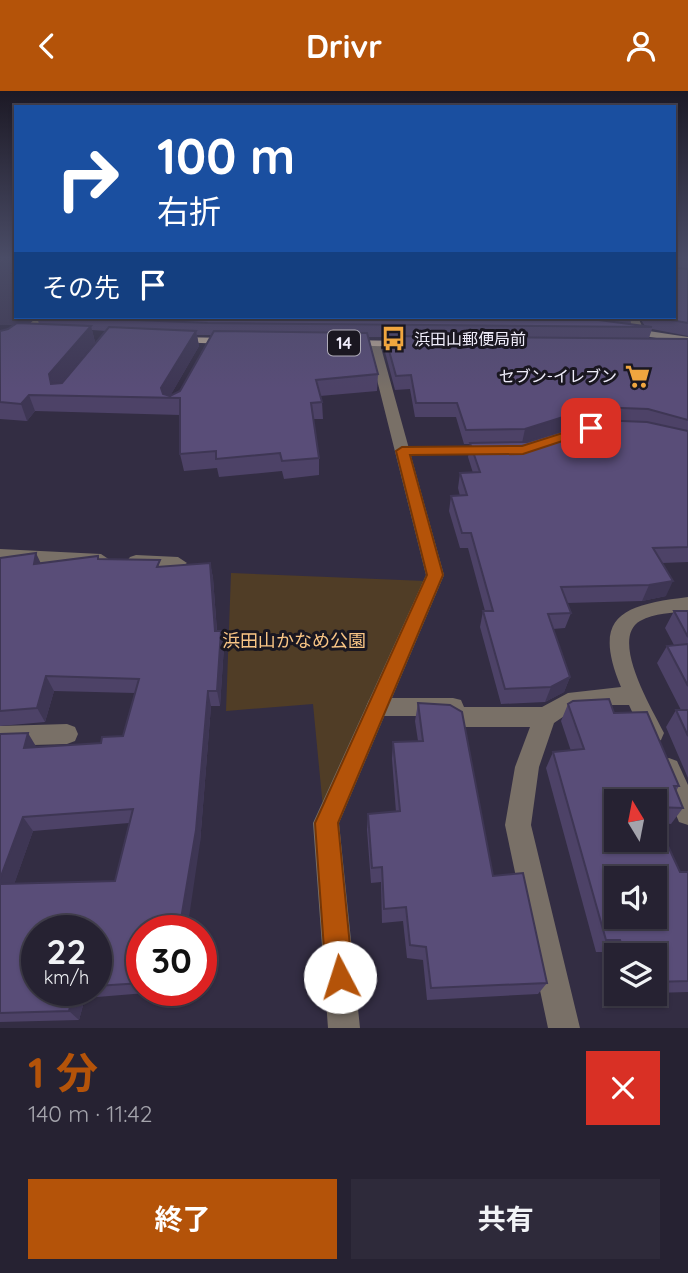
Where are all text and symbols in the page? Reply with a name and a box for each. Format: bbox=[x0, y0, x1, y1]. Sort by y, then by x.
text: Drivr bbox=[306, 26, 382, 66]
icon: back bbox=[28, 27, 66, 65]
icon: person bbox=[622, 27, 660, 65]
text: 100 m bbox=[157, 125, 295, 186]
icon: right bbox=[42, 133, 133, 224]
text: 右折 bbox=[157, 191, 221, 231]
icon: arrive bbox=[134, 266, 172, 304]
text: その先 bbox=[42, 271, 120, 304]
bus stop icon: 浜田山郵便局前 bbox=[380, 325, 408, 353]
place label: 浜田山郵便局前 bbox=[414, 329, 526, 349]
road number: 14 bbox=[328, 331, 360, 355]
supermarket icon: セブン-イレブン bbox=[623, 362, 651, 390]
place label: セブン-イレブン bbox=[499, 366, 617, 386]
pin bbox=[561, 398, 621, 458]
icon: arrive bbox=[572, 409, 610, 447]
park label: 浜田山かなめ公園 bbox=[222, 629, 366, 652]
north arrow bbox=[604, 789, 667, 852]
map controls bbox=[604, 789, 667, 1006]
button: sound bbox=[604, 866, 667, 929]
speed limit sign: 30 bbox=[126, 915, 217, 1006]
text: 22 bbox=[47, 929, 86, 973]
position arrow bbox=[303, 940, 377, 1014]
button: layers bbox=[604, 943, 667, 1006]
text: km/h bbox=[44, 966, 89, 989]
text: 1 分 bbox=[28, 1046, 98, 1099]
button: close bbox=[586, 1051, 660, 1125]
text: 140 m · 11:42 bbox=[28, 1099, 152, 1128]
button: 終了 bbox=[28, 1179, 337, 1259]
button: 共有 bbox=[351, 1179, 660, 1259]

